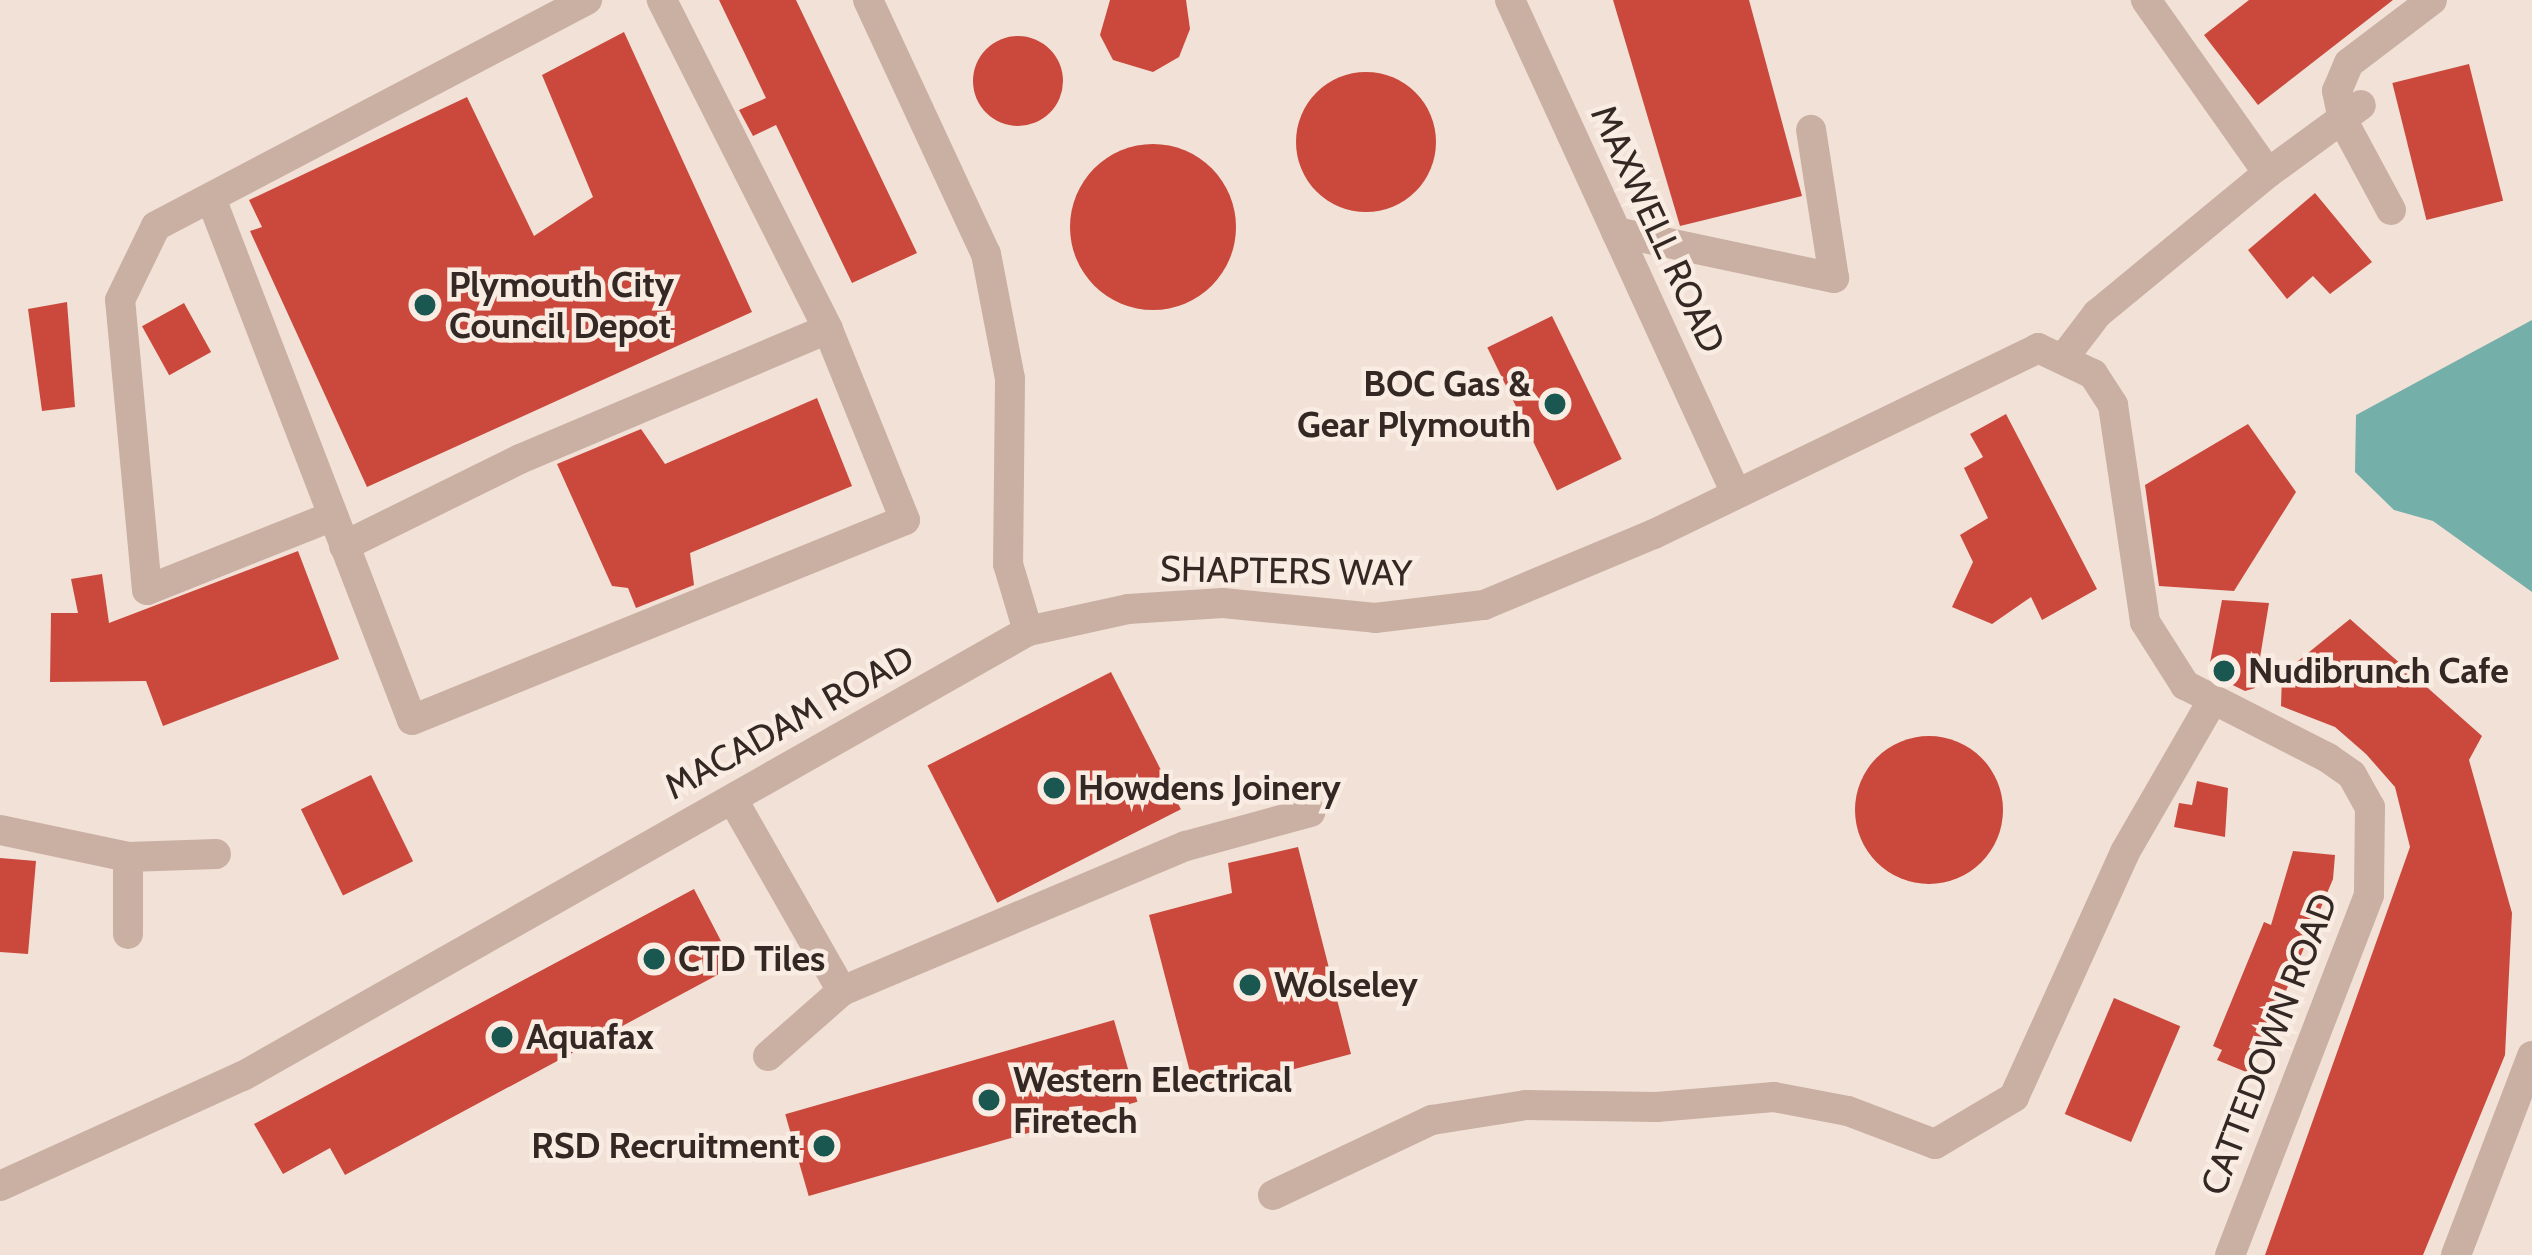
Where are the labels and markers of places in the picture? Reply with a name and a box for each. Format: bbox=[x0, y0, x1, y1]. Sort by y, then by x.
place label: Plymouth City Council Depot bbox=[449, 262, 674, 347]
marker: Plymouth City Council Depot bbox=[412, 292, 438, 318]
place label: BOC Gas & Gear Plymouth bbox=[1297, 361, 1531, 446]
marker: BOC Gas & Gear Plymouth bbox=[1542, 391, 1568, 417]
place label: Nudibrunch Cafe bbox=[2248, 649, 2509, 693]
marker: Nudibrunch Cafe bbox=[2211, 658, 2237, 684]
place label: Howdens Joinery bbox=[1078, 766, 1341, 810]
marker: Howdens Joinery bbox=[1041, 775, 1067, 801]
place label: CTD Tiles bbox=[678, 937, 825, 981]
marker: CTD Tiles bbox=[641, 946, 667, 972]
place label: Wolseley bbox=[1274, 963, 1418, 1007]
marker: Wolseley bbox=[1237, 972, 1263, 998]
place label: Aquafax bbox=[526, 1015, 654, 1059]
marker: Aquafax bbox=[489, 1024, 515, 1050]
place label: Western Electrical Firetech bbox=[1013, 1057, 1292, 1142]
marker: Western Electrical Firetech bbox=[976, 1087, 1002, 1113]
place label: RSD Recruitment bbox=[531, 1124, 800, 1168]
marker: RSD Recruitment bbox=[811, 1133, 837, 1159]

